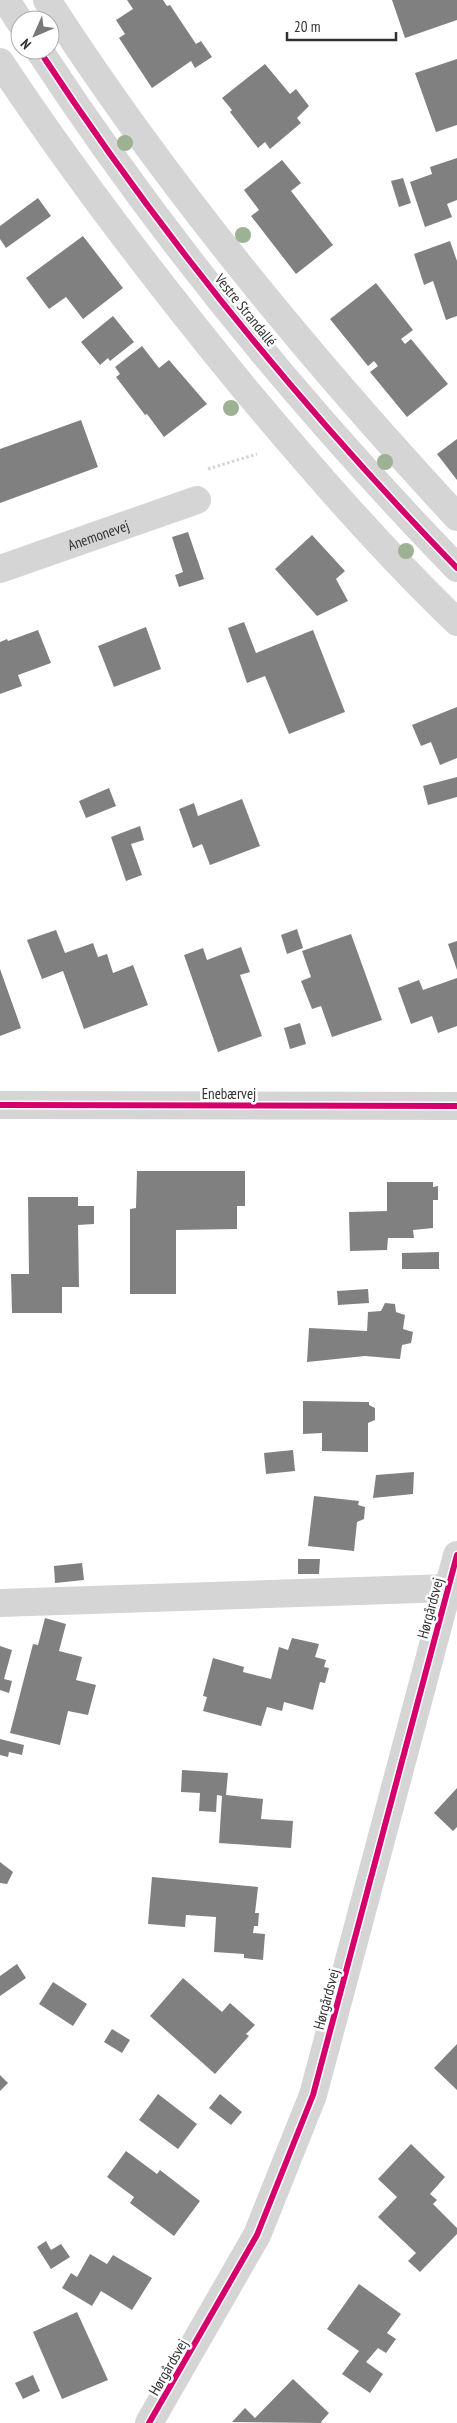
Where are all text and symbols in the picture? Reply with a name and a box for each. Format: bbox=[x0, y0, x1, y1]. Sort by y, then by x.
north arrow bbox=[10, 10, 60, 60]
scale bar bbox=[287, 10, 396, 42]
text: 20 m bbox=[294, 17, 320, 36]
text: N bbox=[17, 35, 35, 53]
street label: Vestre Strandallé bbox=[210, 269, 281, 350]
street label: Anemonevej bbox=[65, 515, 131, 554]
street label: Enebærvej bbox=[202, 1084, 256, 1103]
street label: Hørgårdsvej bbox=[413, 1576, 447, 1640]
street label: Hørgårdsvej bbox=[309, 1967, 343, 2031]
street label: Hørgårdsvej bbox=[144, 2335, 192, 2399]

